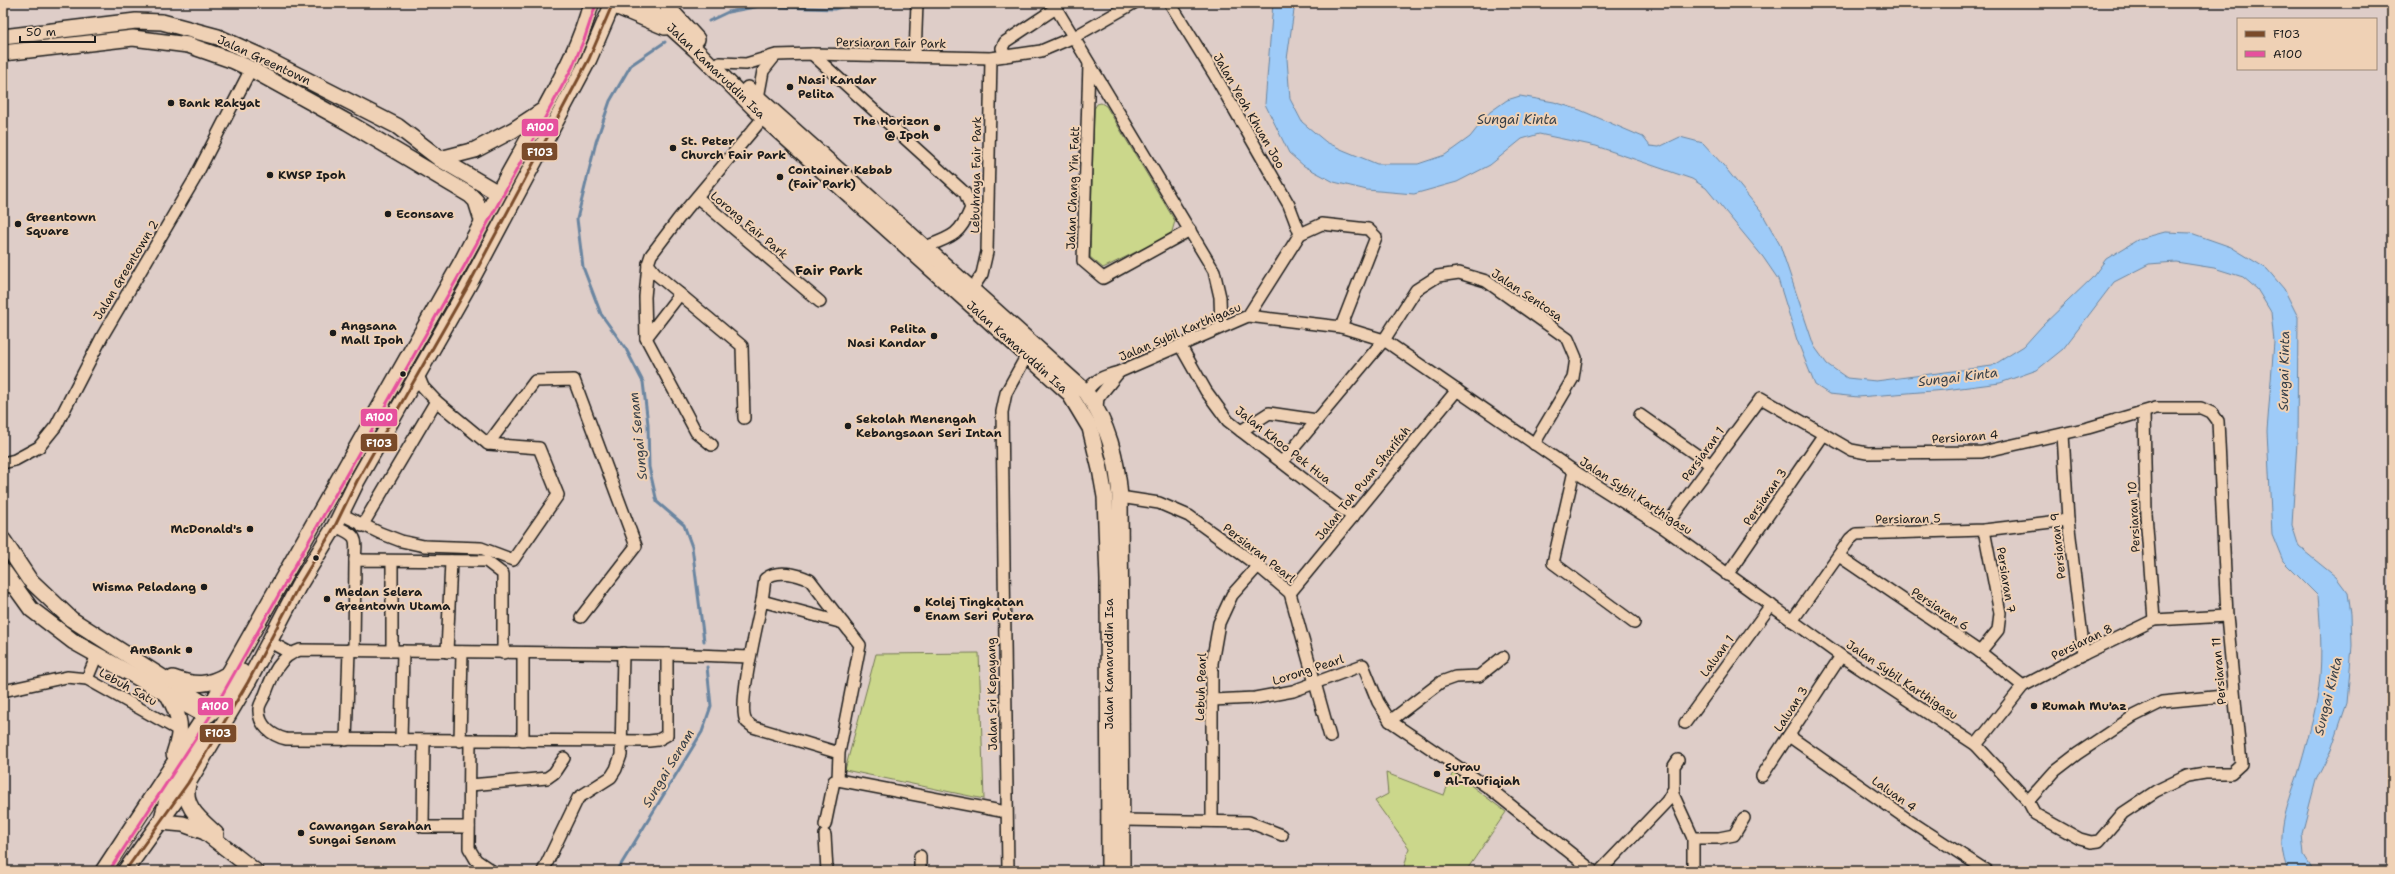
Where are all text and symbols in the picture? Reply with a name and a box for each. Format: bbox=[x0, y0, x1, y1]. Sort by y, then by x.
scale bar bbox=[20, 18, 95, 44]
legend bbox=[2237, 18, 2377, 70]
street label: Jalan Kamaruddin Isa bbox=[663, 20, 769, 123]
text: 50 m bbox=[26, 24, 56, 40]
text: F103 bbox=[2273, 26, 2300, 42]
street label: Jalan Greentown bbox=[215, 31, 313, 89]
street label: Persiaran Fair Park bbox=[836, 34, 946, 52]
text: A100 bbox=[2273, 46, 2302, 62]
street label: Jalan Yeoh Khuan Joo bbox=[1209, 50, 1289, 172]
place label: Nasi Kandar Pelita bbox=[798, 72, 877, 102]
marker: Nasi Kandar Pelita bbox=[785, 82, 795, 92]
place label: Bank Rakyat bbox=[179, 95, 260, 111]
marker: Bank Rakyat bbox=[166, 98, 176, 108]
water label: Sungai Kinta bbox=[1477, 111, 1557, 128]
place label: The Horizon @ Ipoh bbox=[853, 113, 929, 143]
street label: Lebuhraya Fair Park bbox=[967, 116, 985, 234]
line badge: A100 bbox=[521, 118, 559, 137]
text: A100 bbox=[526, 120, 554, 135]
marker: The Horizon @ Ipoh bbox=[932, 123, 942, 133]
street label: Jalan Chang Yin Fatt bbox=[1063, 126, 1083, 250]
place label: St. Peter Church Fair Park bbox=[681, 133, 786, 163]
line badge: F103 bbox=[521, 142, 558, 161]
marker: St. Peter Church Fair Park bbox=[668, 143, 678, 153]
text: F103 bbox=[527, 145, 553, 160]
place label: Container Kebab (Fair Park) bbox=[788, 162, 892, 192]
place label: KWSP Ipoh bbox=[278, 167, 346, 183]
marker: KWSP Ipoh bbox=[265, 170, 275, 180]
marker: Container Kebab (Fair Park) bbox=[775, 172, 785, 182]
street label: Lorong Fair Park bbox=[707, 188, 791, 262]
place label: Econsave bbox=[396, 206, 454, 222]
place label: Greentown Square bbox=[26, 209, 96, 239]
marker: Econsave bbox=[383, 209, 393, 219]
street label: Jalan Greentown 2 bbox=[90, 217, 162, 323]
marker: Greentown Square bbox=[13, 219, 23, 229]
district label: Fair Park bbox=[795, 261, 863, 279]
street label: Jalan Sentosa bbox=[1488, 265, 1566, 325]
street label: Jalan Kamaruddin Isa bbox=[963, 297, 1071, 397]
street label: Jalan Sybil Karthigasu bbox=[1116, 299, 1244, 365]
place label: Angsana Mall Ipoh bbox=[341, 318, 403, 348]
place label: Pelita Nasi Kandar bbox=[847, 321, 927, 351]
marker: Angsana Mall Ipoh bbox=[328, 328, 338, 338]
marker: Pelita Nasi Kandar bbox=[929, 331, 939, 341]
water label: Sungai Kinta bbox=[2275, 331, 2293, 411]
water label: Sungai Kinta bbox=[1917, 364, 1999, 390]
unlabelled marker bbox=[398, 369, 408, 379]
water label: Sungai Senam bbox=[625, 391, 651, 481]
street label: Jalan Khoo Pek Hua bbox=[1232, 402, 1335, 488]
line badge: A100 bbox=[360, 408, 398, 427]
text: A100 bbox=[365, 410, 393, 425]
place label: Sekolah Menengah Kebangsaan Seri Intan bbox=[856, 411, 1002, 441]
marker: Sekolah Menengah Kebangsaan Seri Intan bbox=[843, 421, 853, 431]
street label: Jalan Toh Puan Sharifah bbox=[1312, 422, 1414, 544]
street label: Persiaran 1 bbox=[1678, 424, 1728, 484]
street label: Persiaran 4 bbox=[1931, 427, 1999, 447]
line badge: F103 bbox=[360, 433, 398, 452]
text: F103 bbox=[366, 436, 392, 451]
street label: Jalan Sybil Karthigasu bbox=[1577, 454, 1695, 538]
street label: Persiaran 3 bbox=[1739, 465, 1791, 529]
street label: Persiaran 10 bbox=[2124, 481, 2144, 553]
street label: Persiaran 5 bbox=[1875, 510, 1941, 528]
street label: Persiaran 9 bbox=[2047, 512, 2069, 580]
street label: Persiaran Pearl bbox=[1220, 520, 1299, 586]
place label: McDonald's bbox=[170, 521, 242, 537]
marker: McDonald's bbox=[245, 524, 255, 534]
street label: Persiaran 7 bbox=[1993, 546, 2019, 614]
unlabelled marker bbox=[311, 553, 321, 563]
place label: Wisma Peladang bbox=[92, 579, 196, 595]
marker: Wisma Peladang bbox=[199, 582, 209, 592]
place label: Medan Selera Greentown Utama bbox=[335, 584, 451, 614]
street label: Persiaran 6 bbox=[1908, 584, 1972, 634]
marker: Medan Selera Greentown Utama bbox=[322, 594, 332, 604]
place label: Kolej Tingkatan Enam Seri Putera bbox=[925, 594, 1034, 624]
street label: Jalan Kamaruddin Isa bbox=[1101, 598, 1117, 730]
marker: Kolej Tingkatan Enam Seri Putera bbox=[912, 604, 922, 614]
street label: Persiaran 8 bbox=[2049, 620, 2115, 664]
street label: Laluan 1 bbox=[1696, 632, 1738, 680]
street label: Jalan Sri Kepayang bbox=[983, 637, 1001, 751]
street label: Jalan Sybil Karthigasu bbox=[1843, 637, 1961, 723]
street label: Persiaran 11 bbox=[2208, 637, 2230, 705]
place label: AmBank bbox=[130, 642, 181, 658]
marker: AmBank bbox=[184, 645, 194, 655]
street label: Lorong Pearl bbox=[1270, 651, 1346, 689]
street label: Lebuh Pearl bbox=[1192, 652, 1210, 721]
water label: Sungai Kinta bbox=[2310, 655, 2346, 737]
street label: Lebuh Satu bbox=[96, 664, 160, 710]
street label: Laluan 3 bbox=[1770, 683, 1812, 735]
line badge: A100 bbox=[197, 697, 234, 716]
place label: Rumah Mu'az bbox=[2042, 698, 2127, 714]
text: A100 bbox=[201, 699, 229, 714]
marker: Rumah Mu'az bbox=[2029, 701, 2039, 711]
line badge: F103 bbox=[199, 724, 237, 743]
text: F103 bbox=[205, 726, 231, 741]
water label: Sungai Senam bbox=[638, 726, 698, 810]
place label: Surau Al-Taufiqiah bbox=[1445, 759, 1520, 789]
marker: Surau Al-Taufiqiah bbox=[1432, 769, 1442, 779]
street label: Laluan 4 bbox=[1868, 773, 1920, 815]
place label: Cawangan Serahan Sungai Senam bbox=[309, 818, 431, 848]
marker: Cawangan Serahan Sungai Senam bbox=[296, 828, 306, 838]

